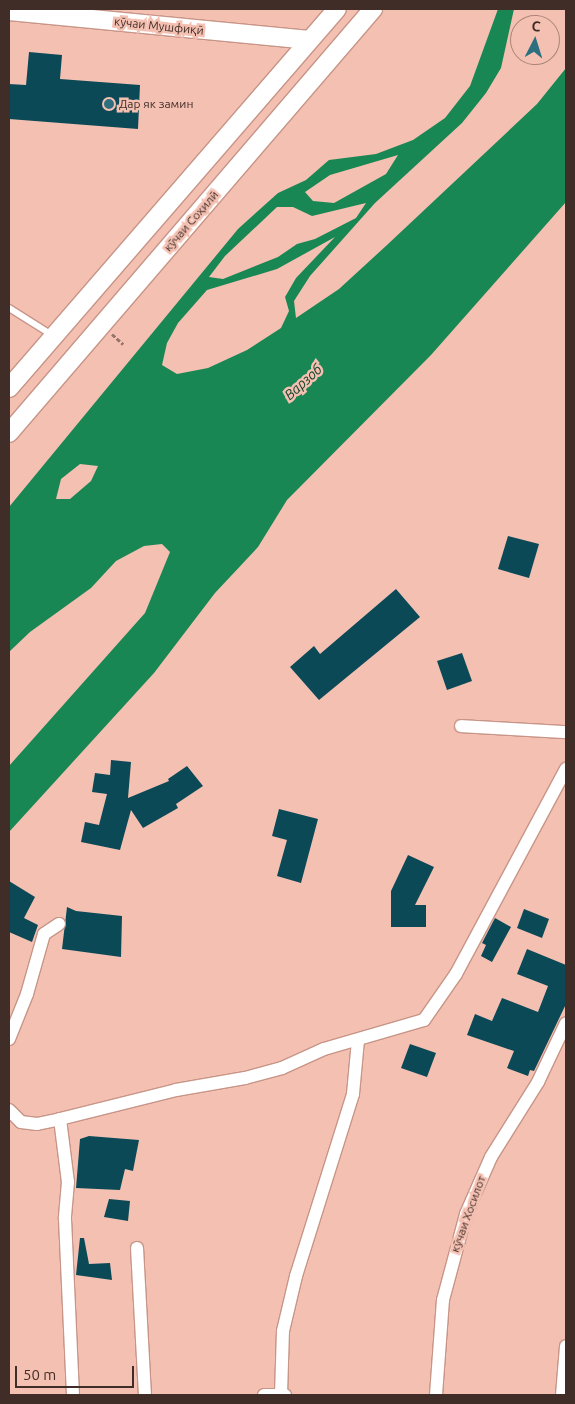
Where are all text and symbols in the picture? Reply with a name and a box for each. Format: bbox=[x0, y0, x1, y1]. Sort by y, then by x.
street label: кӯчаи Мушфиқӣ bbox=[113, 14, 205, 38]
north arrow bbox=[510, 15, 560, 65]
text: С bbox=[531, 18, 541, 34]
place label: Дар як замин bbox=[119, 97, 193, 111]
marker: Дар як замин bbox=[103, 98, 115, 110]
street label: кӯчаи Соҳилӣ bbox=[161, 188, 221, 254]
water label: Варзоб bbox=[281, 361, 325, 403]
street label: кӯчаи Хосилот bbox=[447, 1174, 489, 1254]
scale bar bbox=[18, 1356, 136, 1388]
text: 50 m bbox=[23, 1366, 56, 1383]

